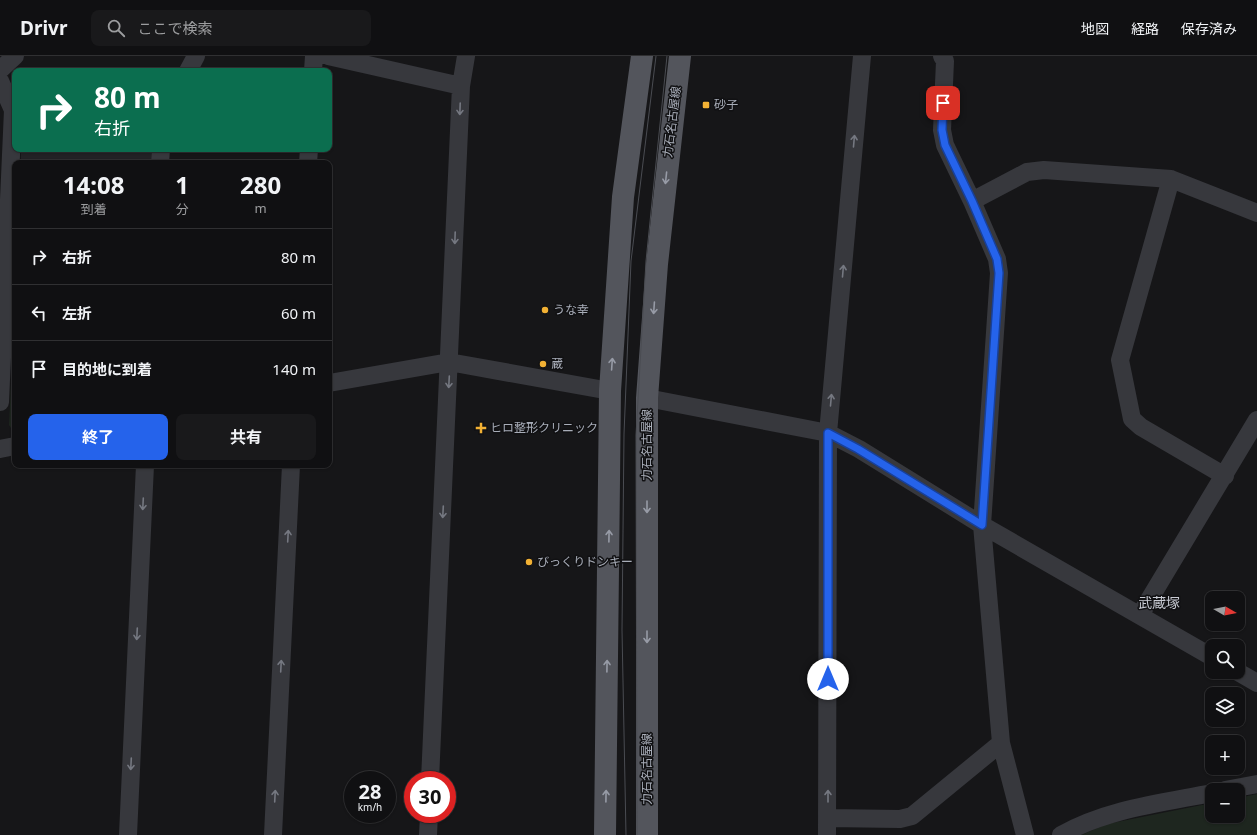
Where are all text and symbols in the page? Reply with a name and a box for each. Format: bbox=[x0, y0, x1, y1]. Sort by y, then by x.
search box bbox=[91, 10, 371, 46]
text: Drivr bbox=[20, 15, 67, 41]
icon: search bbox=[105, 17, 127, 39]
text: ここで検索 bbox=[137, 18, 212, 38]
text: 地図 bbox=[1081, 19, 1109, 38]
text: 経路 bbox=[1131, 19, 1159, 38]
text: 保存済み bbox=[1181, 19, 1237, 38]
text: 80 m bbox=[94, 78, 161, 116]
icon: right bbox=[28, 84, 80, 136]
street label: 力石名古屋線 bbox=[659, 85, 684, 159]
pin bbox=[926, 86, 960, 120]
icon: arrive bbox=[932, 92, 954, 114]
place label: 砂子 bbox=[714, 96, 738, 113]
marker: 砂子 bbox=[701, 100, 711, 110]
one-way arrow bbox=[457, 102, 464, 115]
text: 右折 bbox=[94, 116, 130, 140]
one-way arrow bbox=[851, 135, 858, 148]
text: 14:08 bbox=[63, 168, 125, 201]
text: 1 bbox=[175, 168, 189, 201]
text: 280 bbox=[240, 168, 281, 201]
one-way arrow bbox=[662, 171, 669, 184]
text: m bbox=[254, 199, 267, 217]
text: 到着 bbox=[81, 200, 107, 218]
text: 分 bbox=[176, 200, 189, 218]
one-way arrow bbox=[451, 231, 458, 244]
icon: right bbox=[28, 246, 50, 268]
text: 右折 bbox=[62, 247, 92, 267]
text: 80 m bbox=[281, 247, 316, 267]
one-way arrow bbox=[839, 265, 846, 278]
place label: うな幸 bbox=[553, 301, 589, 318]
one-way arrow bbox=[650, 301, 657, 314]
icon: left bbox=[28, 302, 50, 324]
text: 左折 bbox=[62, 303, 92, 323]
text: 60 m bbox=[281, 303, 316, 323]
marker: うな幸 bbox=[540, 305, 550, 315]
place label: 蔵 bbox=[551, 355, 563, 372]
icon: arrive bbox=[28, 358, 50, 380]
one-way arrow bbox=[609, 358, 616, 371]
text: 目的地に到着 bbox=[62, 359, 152, 379]
text: 140 m bbox=[272, 359, 316, 379]
marker: 蔵 bbox=[538, 359, 548, 369]
one-way arrow bbox=[445, 375, 452, 388]
one-way arrow bbox=[827, 394, 835, 407]
street label: 力石名古屋線 bbox=[638, 409, 655, 481]
button: 終了 bbox=[28, 414, 168, 460]
button: 共有 bbox=[176, 414, 316, 460]
place label: ヒロ整形クリニック bbox=[490, 419, 598, 436]
marker: ヒロ整形クリニック bbox=[475, 422, 487, 434]
one-way arrow bbox=[140, 497, 147, 510]
one-way arrow bbox=[643, 500, 651, 513]
one-way arrow bbox=[439, 505, 446, 518]
one-way arrow bbox=[284, 530, 291, 543]
one-way arrow bbox=[605, 530, 613, 543]
place label: びっくりドンキー bbox=[537, 553, 633, 570]
marker: びっくりドンキー bbox=[524, 557, 534, 567]
north arrow bbox=[1205, 591, 1245, 631]
map controls bbox=[1205, 591, 1245, 823]
district label: 武蔵塚 bbox=[1138, 593, 1180, 612]
one-way arrow bbox=[134, 627, 141, 640]
one-way arrow bbox=[643, 630, 651, 643]
button: search bbox=[1205, 639, 1245, 679]
position arrow bbox=[807, 658, 849, 700]
one-way arrow bbox=[277, 660, 285, 673]
one-way arrow bbox=[603, 660, 611, 673]
button: layers bbox=[1205, 687, 1245, 727]
street label: 力石名古屋線 bbox=[638, 733, 655, 805]
button: + bbox=[1205, 735, 1245, 775]
one-way arrow bbox=[128, 757, 135, 770]
speed limit sign: 30 bbox=[404, 771, 456, 823]
text: 28 bbox=[359, 778, 381, 805]
button: − bbox=[1205, 783, 1245, 823]
one-way arrow bbox=[271, 790, 278, 803]
one-way arrow bbox=[602, 790, 609, 803]
one-way arrow bbox=[824, 790, 832, 803]
text: km/h bbox=[358, 800, 382, 814]

